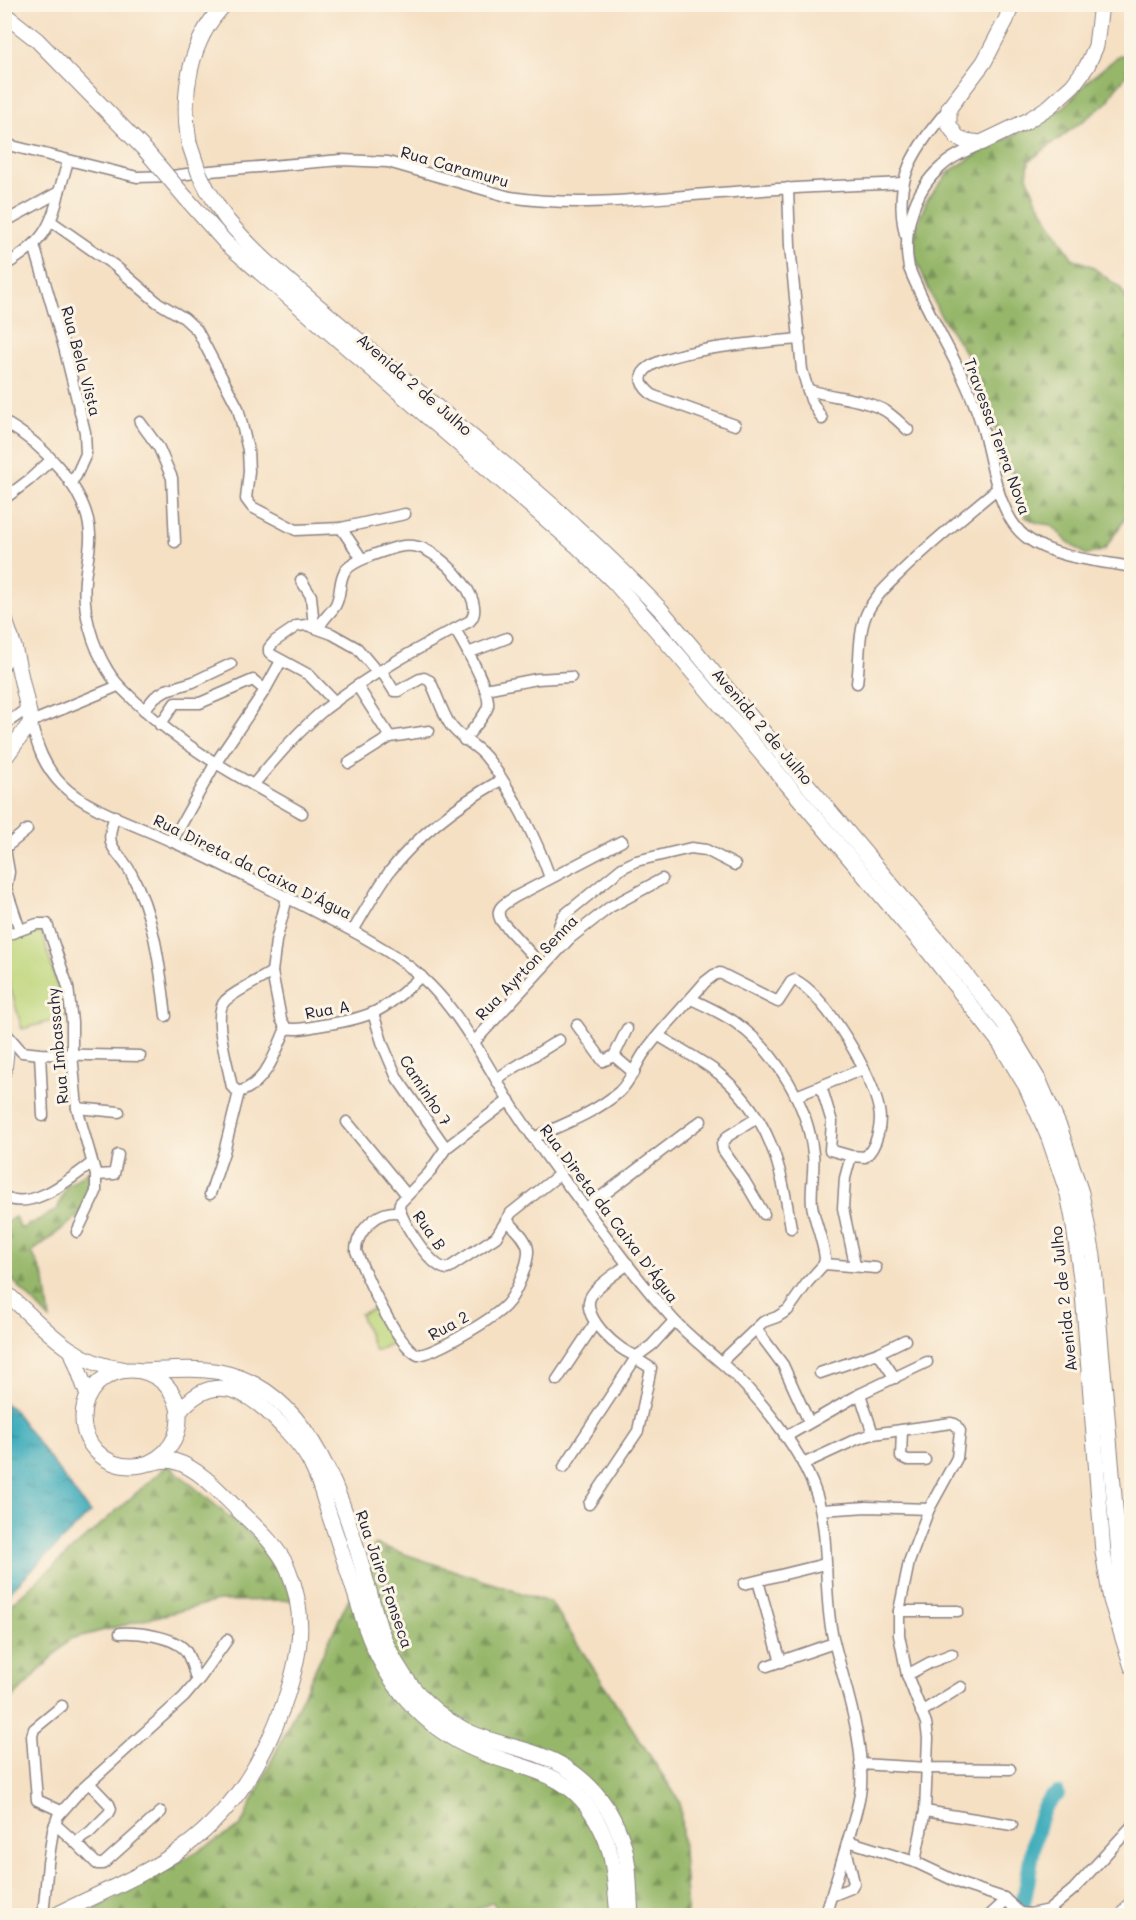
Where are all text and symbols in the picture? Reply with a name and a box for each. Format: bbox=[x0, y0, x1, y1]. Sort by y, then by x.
street label: Rua Caramuru bbox=[398, 141, 512, 191]
street label: Rua Bela Vista bbox=[57, 304, 107, 418]
street label: Avenida 2 de Julho bbox=[353, 328, 477, 440]
street label: Travessa Terra Nova bbox=[960, 355, 1036, 517]
street label: Avenida 2 de Julho bbox=[708, 663, 818, 789]
street label: Rua Direta da Caixa D'Água bbox=[150, 809, 356, 923]
street label: Rua Ayrton Senna bbox=[470, 910, 582, 1024]
street label: Rua Imbassahy bbox=[41, 987, 73, 1105]
street label: Rua A bbox=[303, 995, 351, 1023]
street label: Caminho 7 bbox=[395, 1051, 457, 1130]
street label: Rua Direta da Caixa D'Água bbox=[536, 1119, 684, 1307]
street label: Rua B bbox=[409, 1206, 451, 1254]
street label: Avenida 2 de Julho bbox=[1045, 1225, 1081, 1373]
street label: Rua 2 bbox=[424, 1305, 472, 1345]
street label: Rua Jairo Fonseca bbox=[352, 1507, 418, 1651]

